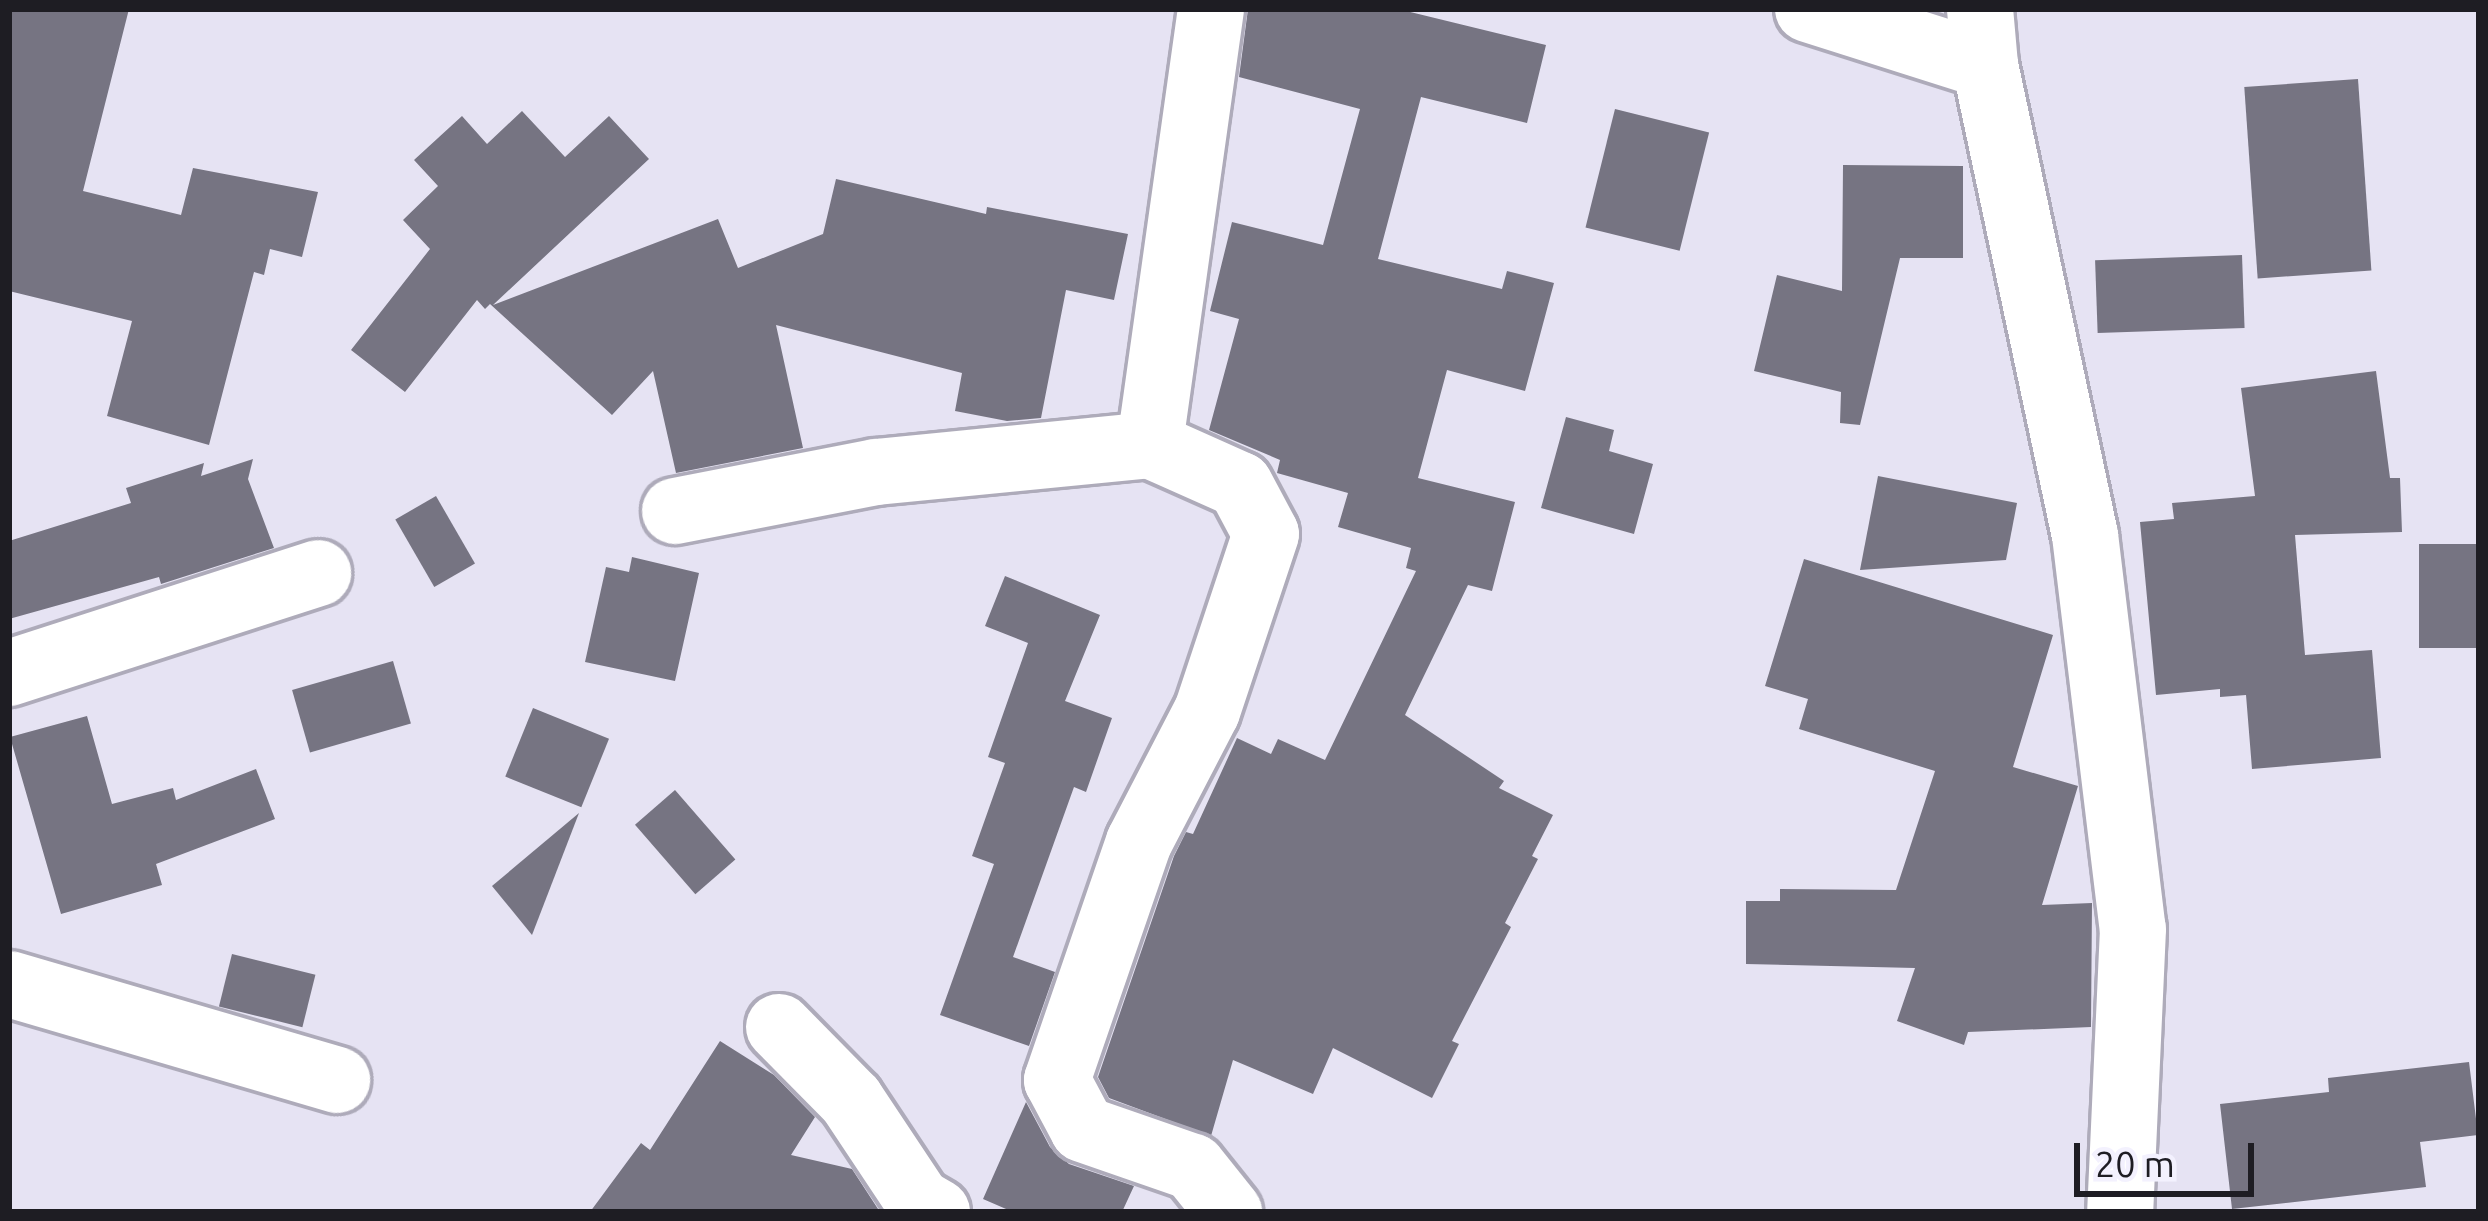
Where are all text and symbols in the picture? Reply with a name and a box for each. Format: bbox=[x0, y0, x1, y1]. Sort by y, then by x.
scale bar bbox=[2080, 1119, 2260, 1193]
text: 20 m bbox=[2095, 1143, 2175, 1184]

